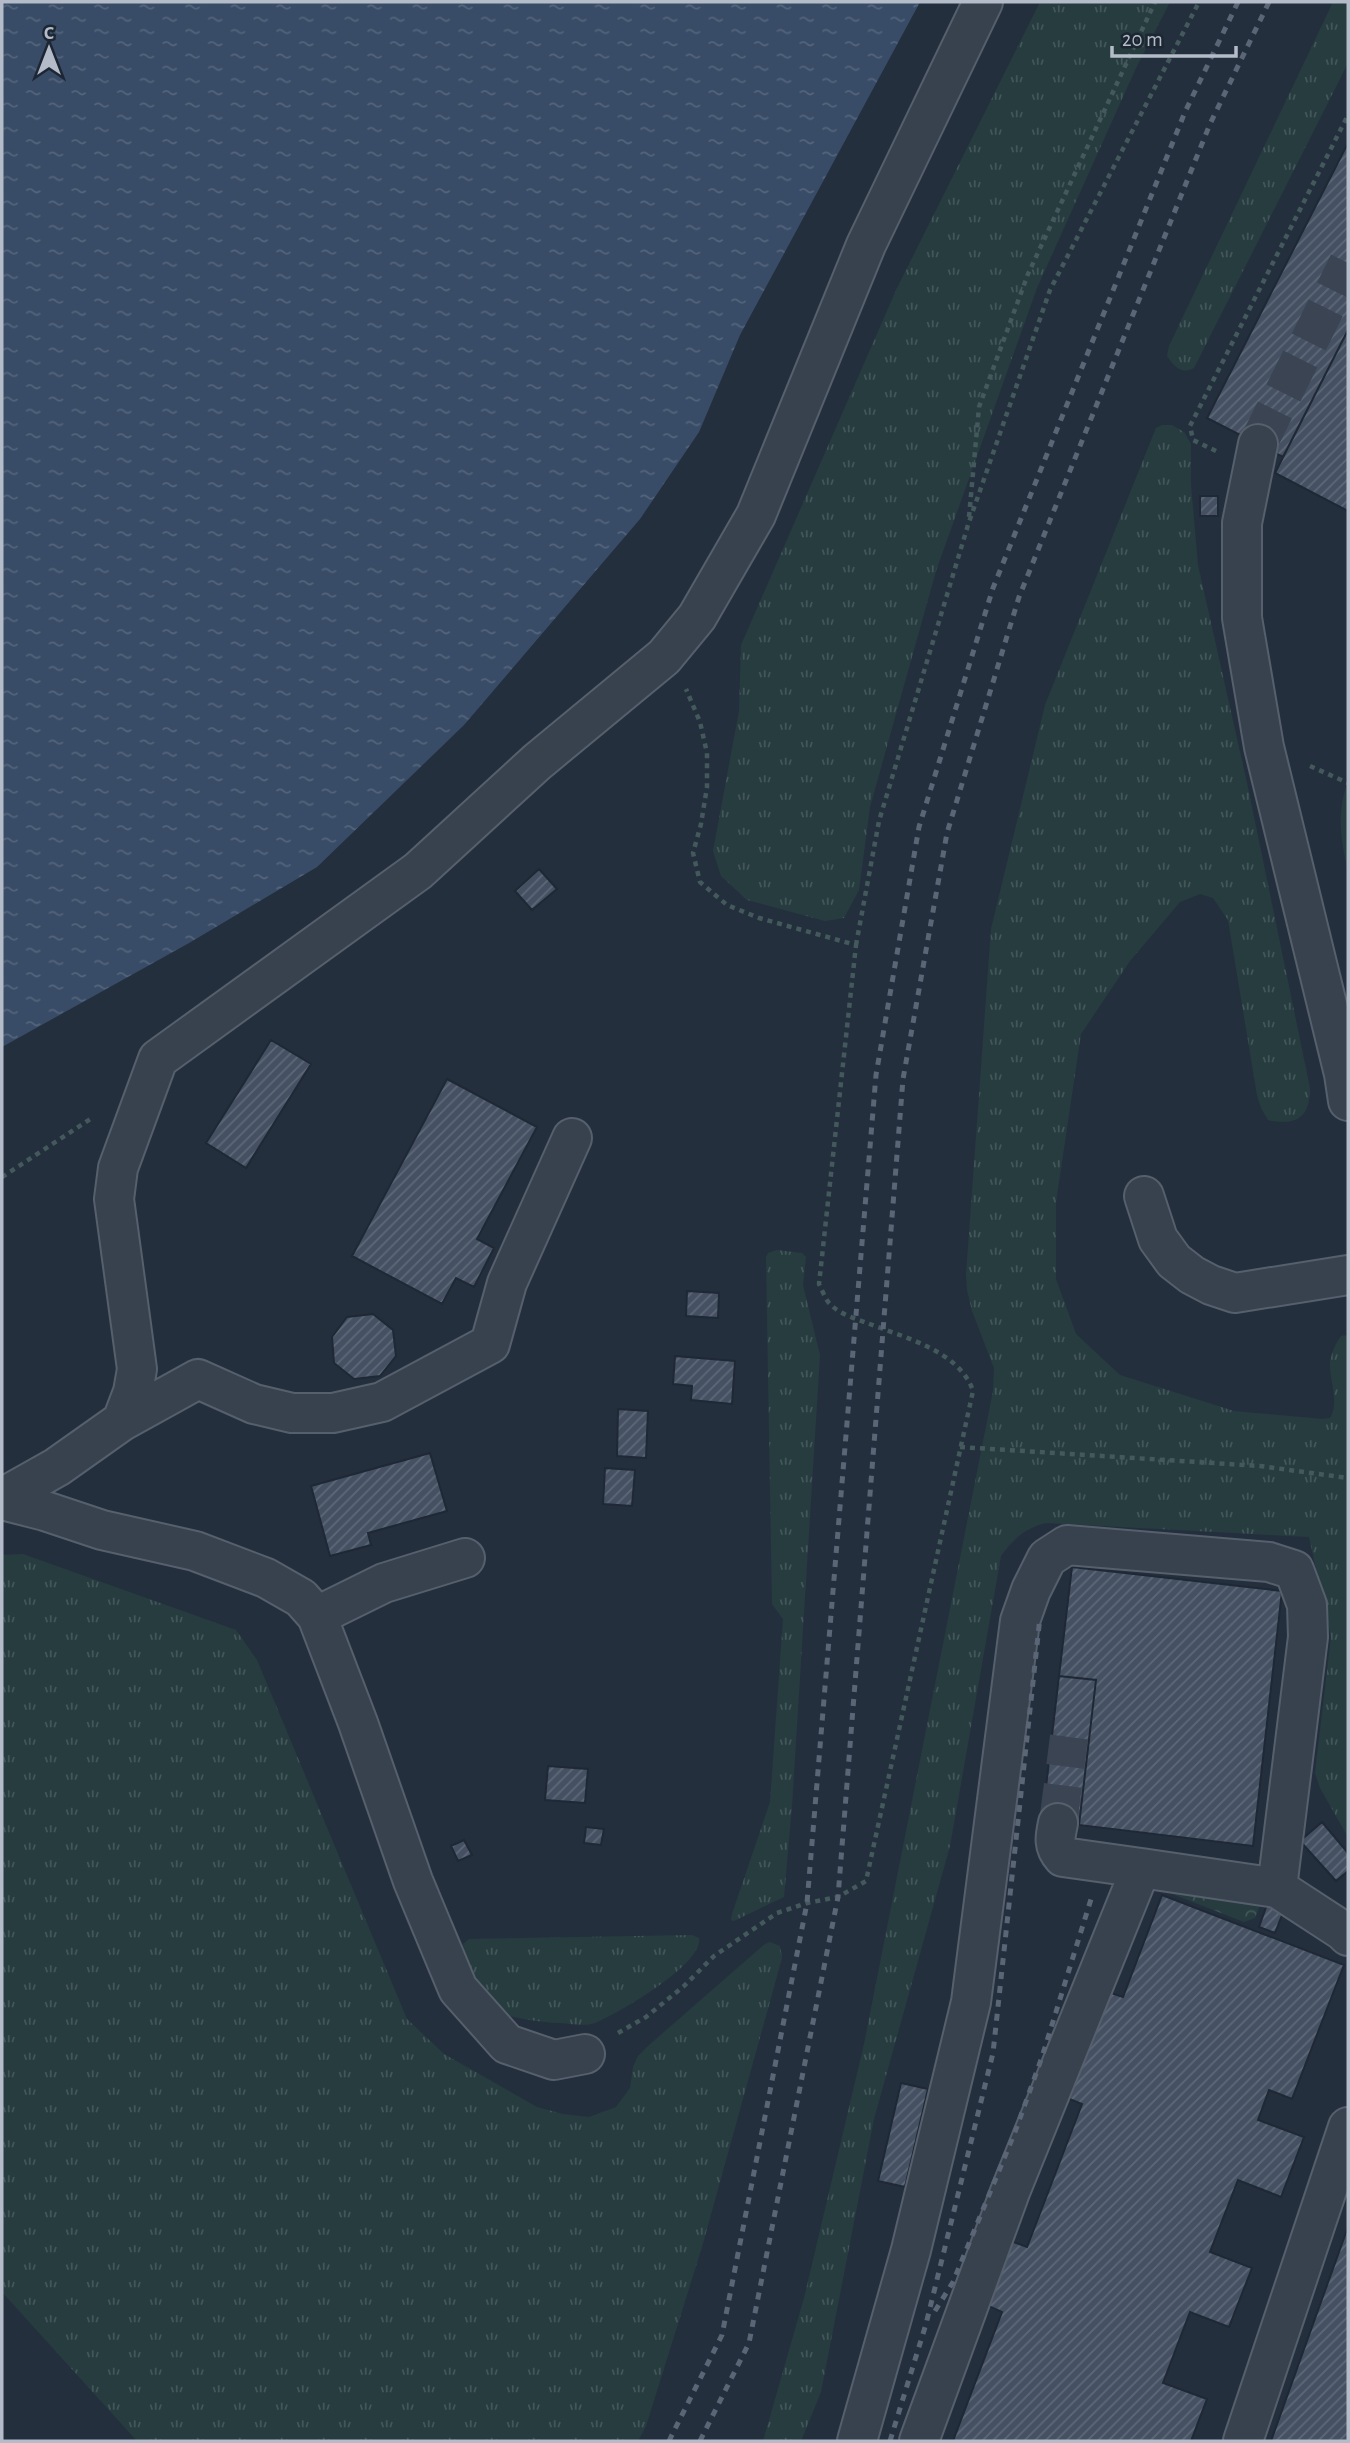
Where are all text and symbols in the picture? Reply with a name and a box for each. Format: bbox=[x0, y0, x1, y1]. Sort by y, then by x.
north arrow bbox=[14, 14, 84, 84]
scale bar bbox=[1112, 14, 1236, 58]
text: С bbox=[44, 24, 54, 43]
text: 20 m bbox=[1122, 29, 1163, 50]

